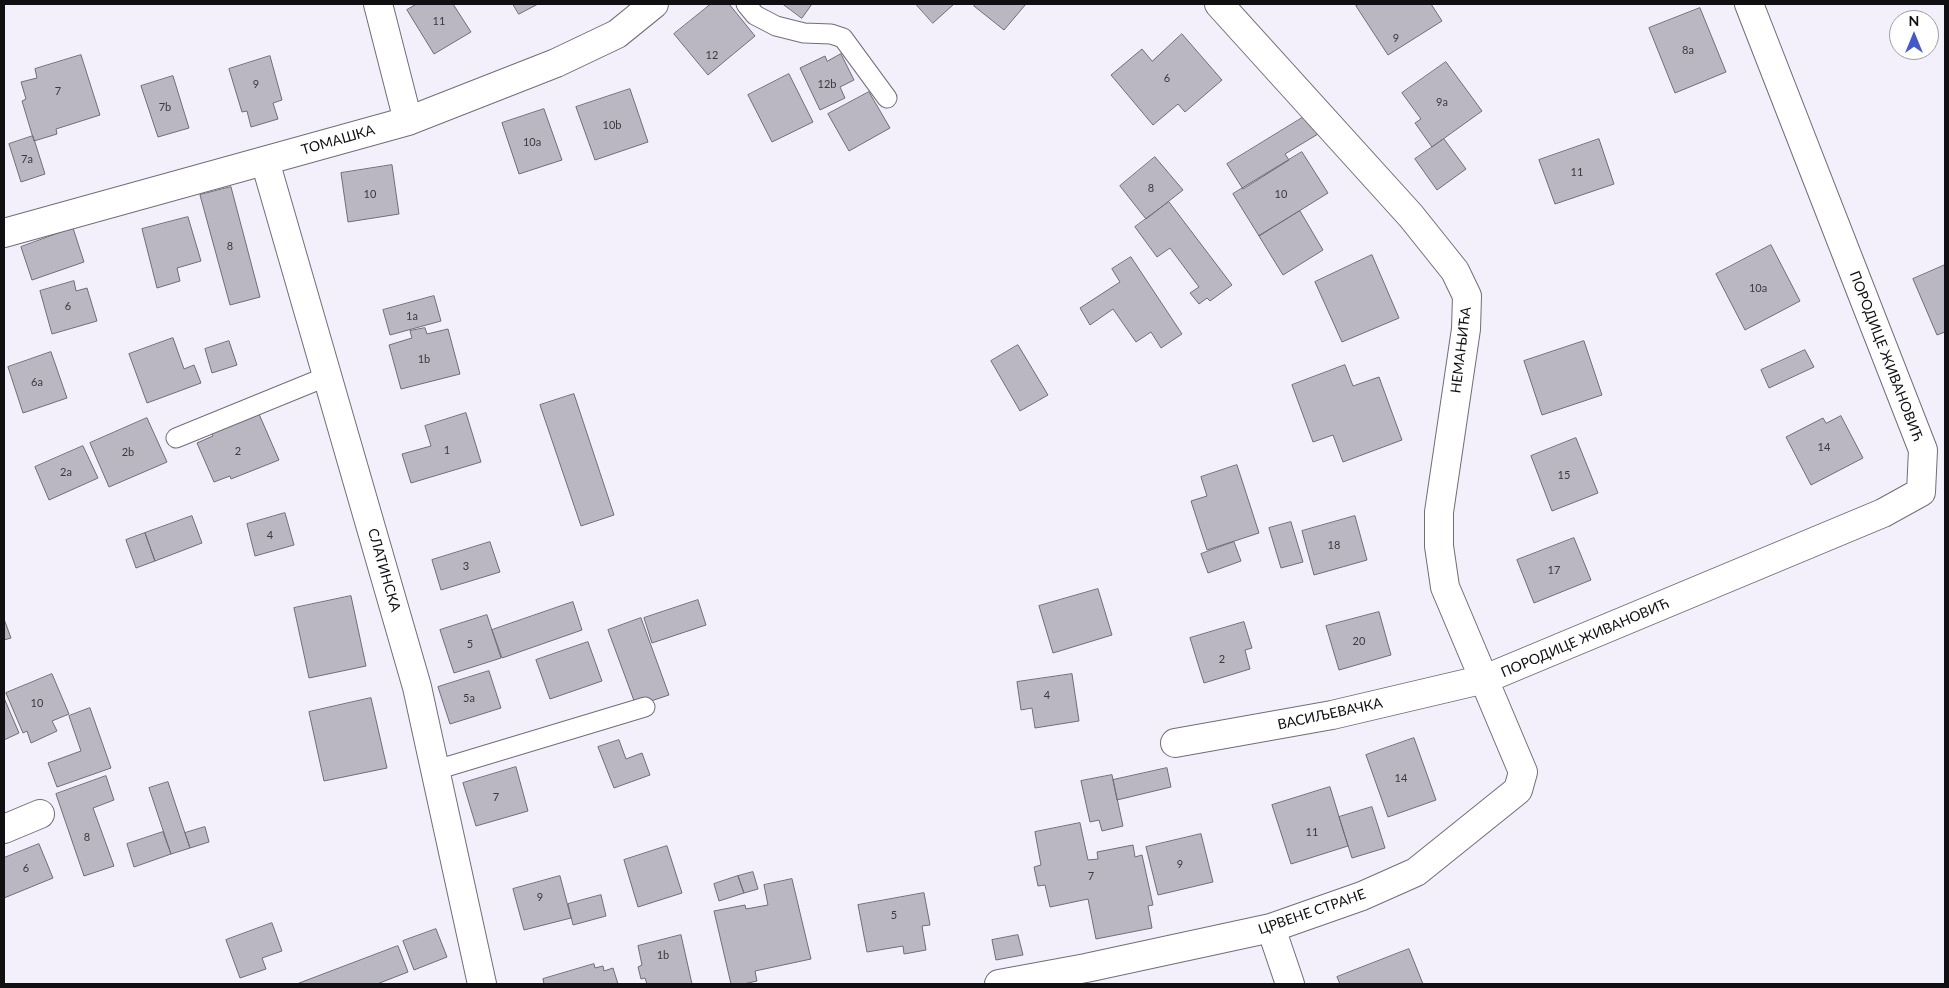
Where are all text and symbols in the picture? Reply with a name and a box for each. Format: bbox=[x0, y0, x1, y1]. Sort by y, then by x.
north arrow bbox=[1889, 10, 1939, 60]
text: N bbox=[1909, 12, 1919, 29]
house number: 11 bbox=[433, 14, 445, 28]
house number: 9 bbox=[1393, 31, 1399, 45]
house number: 8a bbox=[1682, 43, 1694, 57]
house number: 12 bbox=[706, 48, 718, 62]
house number: 6 bbox=[1164, 71, 1170, 85]
house number: 9 bbox=[253, 77, 259, 91]
house number: 12b bbox=[818, 77, 836, 91]
house number: 7 bbox=[55, 84, 61, 98]
house number: 9a bbox=[1436, 95, 1448, 109]
house number: 7b bbox=[159, 100, 171, 114]
house number: 10b bbox=[603, 118, 621, 132]
street label: ТОМАШКА bbox=[299, 122, 377, 158]
house number: 10a bbox=[523, 135, 541, 149]
house number: 7a bbox=[21, 152, 33, 166]
house number: 11 bbox=[1571, 165, 1583, 179]
house number: 8 bbox=[1148, 181, 1154, 195]
house number: 10 bbox=[364, 187, 376, 201]
house number: 10 bbox=[1275, 187, 1287, 201]
house number: 8 bbox=[227, 239, 233, 253]
street label: ПОРОДИЦЕ ЖИВАНОВИЋ bbox=[1846, 269, 1926, 443]
house number: 10a bbox=[1749, 281, 1767, 295]
house number: 6 bbox=[65, 299, 71, 313]
street label: НЕМАЊИЋА bbox=[1447, 306, 1475, 394]
house number: 1a bbox=[406, 309, 418, 323]
house number: 1b bbox=[418, 352, 430, 366]
house number: 6a bbox=[31, 375, 43, 389]
house number: 14 bbox=[1818, 440, 1830, 454]
house number: 1 bbox=[444, 443, 450, 457]
house number: 2 bbox=[235, 444, 241, 458]
house number: 2b bbox=[122, 445, 134, 459]
house number: 2a bbox=[60, 465, 72, 479]
house number: 15 bbox=[1558, 468, 1570, 482]
street label: СЛАТИНСКА bbox=[364, 526, 404, 614]
house number: 4 bbox=[267, 528, 273, 542]
house number: 18 bbox=[1328, 538, 1340, 552]
house number: 3 bbox=[463, 559, 469, 573]
house number: 17 bbox=[1548, 563, 1560, 577]
street label: ПОРОДИЦЕ ЖИВАНОВИЋ bbox=[1499, 595, 1671, 681]
house number: 20 bbox=[1353, 634, 1365, 648]
house number: 5 bbox=[467, 637, 473, 651]
house number: 2 bbox=[1219, 652, 1225, 666]
house number: 4 bbox=[1044, 688, 1050, 702]
house number: 5a bbox=[463, 691, 475, 705]
street label: ВАСИЉЕВАЧКА bbox=[1276, 695, 1384, 733]
house number: 10 bbox=[31, 696, 43, 710]
house number: 14 bbox=[1395, 771, 1407, 785]
house number: 7 bbox=[493, 790, 499, 804]
house number: 11 bbox=[1306, 825, 1318, 839]
house number: 8 bbox=[84, 830, 90, 844]
house number: 9 bbox=[1177, 857, 1183, 871]
house number: 6 bbox=[23, 861, 29, 875]
house number: 7 bbox=[1088, 869, 1094, 883]
street label: ЦРВЕНЕ СТРАНЕ bbox=[1256, 886, 1368, 938]
house number: 9 bbox=[537, 890, 543, 904]
house number: 5 bbox=[891, 908, 897, 922]
house number: 1b bbox=[657, 948, 669, 962]

